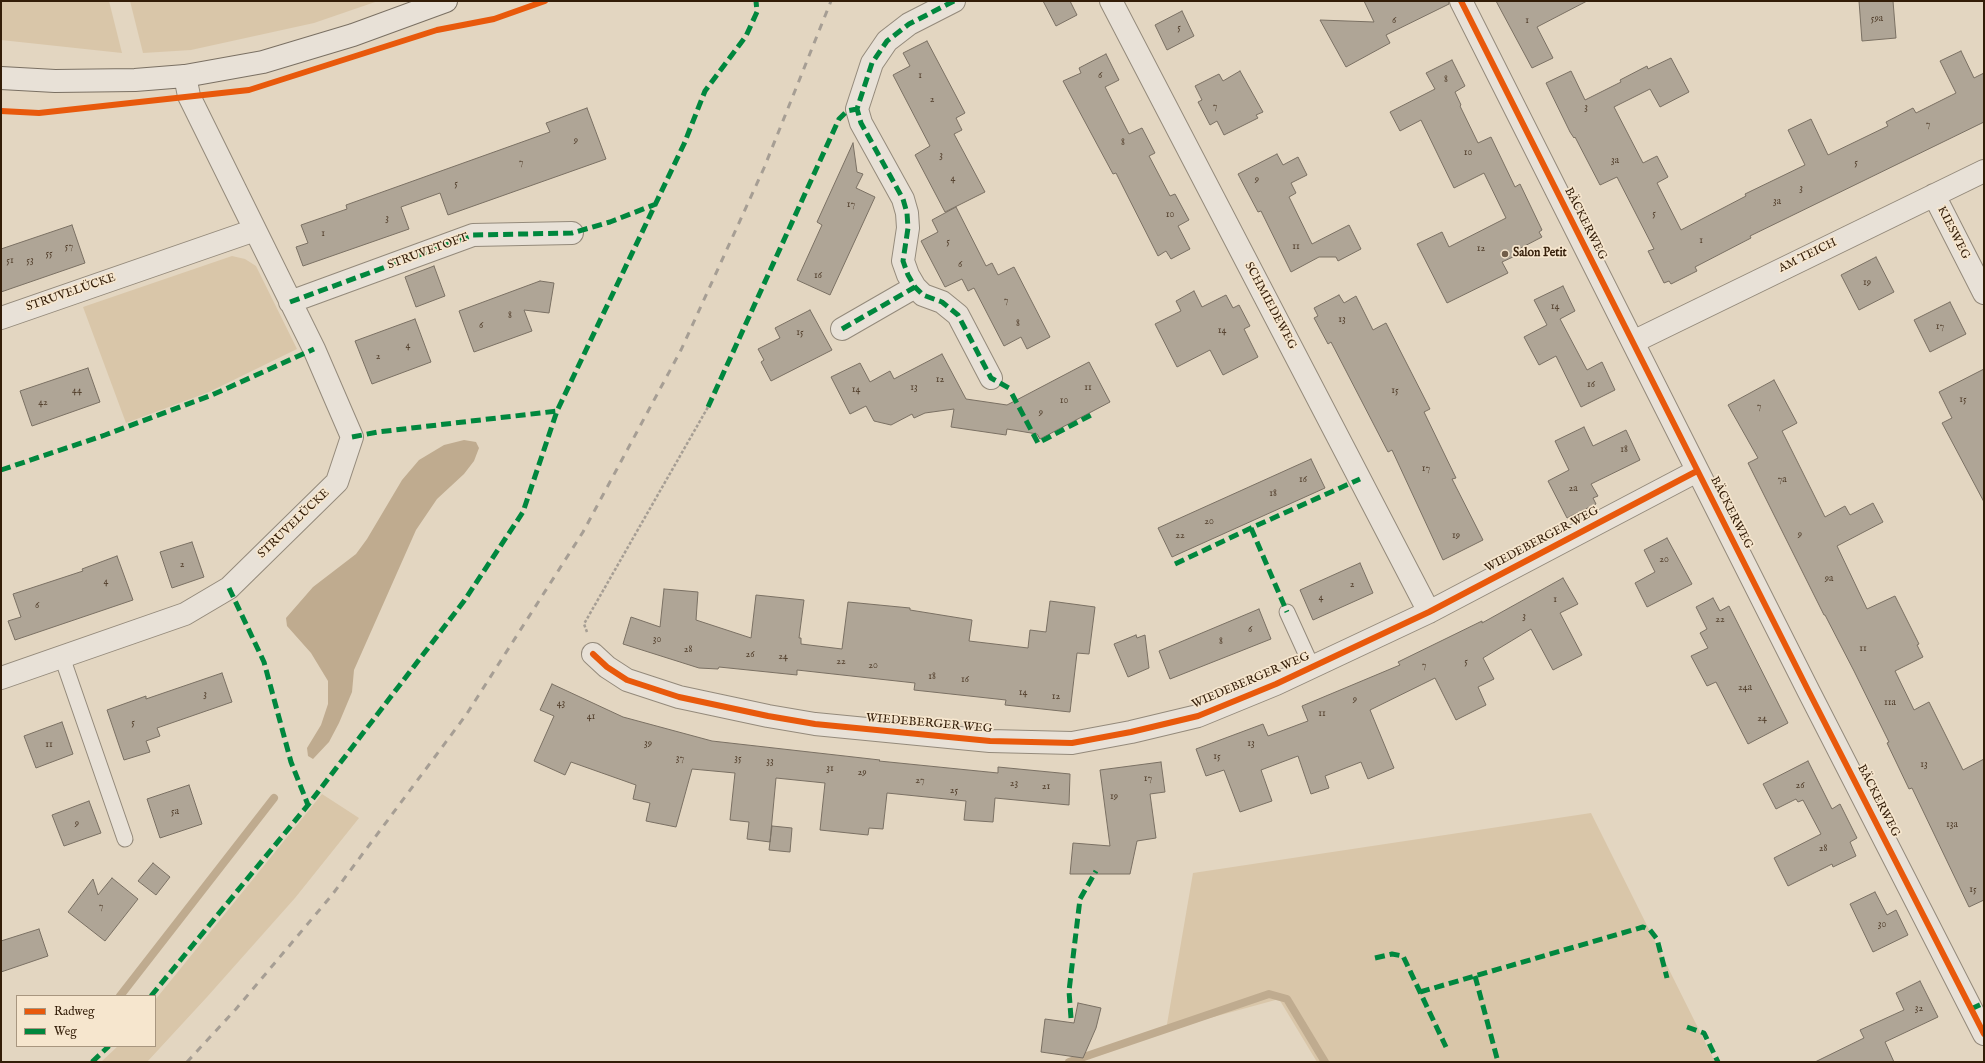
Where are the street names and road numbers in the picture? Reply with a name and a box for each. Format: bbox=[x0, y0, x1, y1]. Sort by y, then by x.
street label: BÄCKERWEG bbox=[1561, 185, 1609, 263]
street label: KIESWEG bbox=[1934, 204, 1972, 262]
street label: STRUVETOFT bbox=[386, 231, 470, 273]
street label: AM TEICH bbox=[1777, 236, 1839, 276]
street label: SCHMIEDEWEG bbox=[1241, 260, 1299, 352]
street label: STRUVELÜCKE bbox=[24, 271, 118, 315]
street label: BÄCKERWEG bbox=[1707, 474, 1755, 552]
street label: STRUVELÜCKE bbox=[255, 486, 333, 562]
street label: WIEDEBERGER WEG bbox=[1483, 504, 1601, 576]
street label: WIEDEBERGER WEG bbox=[1190, 650, 1312, 712]
street label: WIEDEBERGER WEG bbox=[865, 711, 993, 737]
street label: BÄCKERWEG bbox=[1854, 762, 1902, 840]

